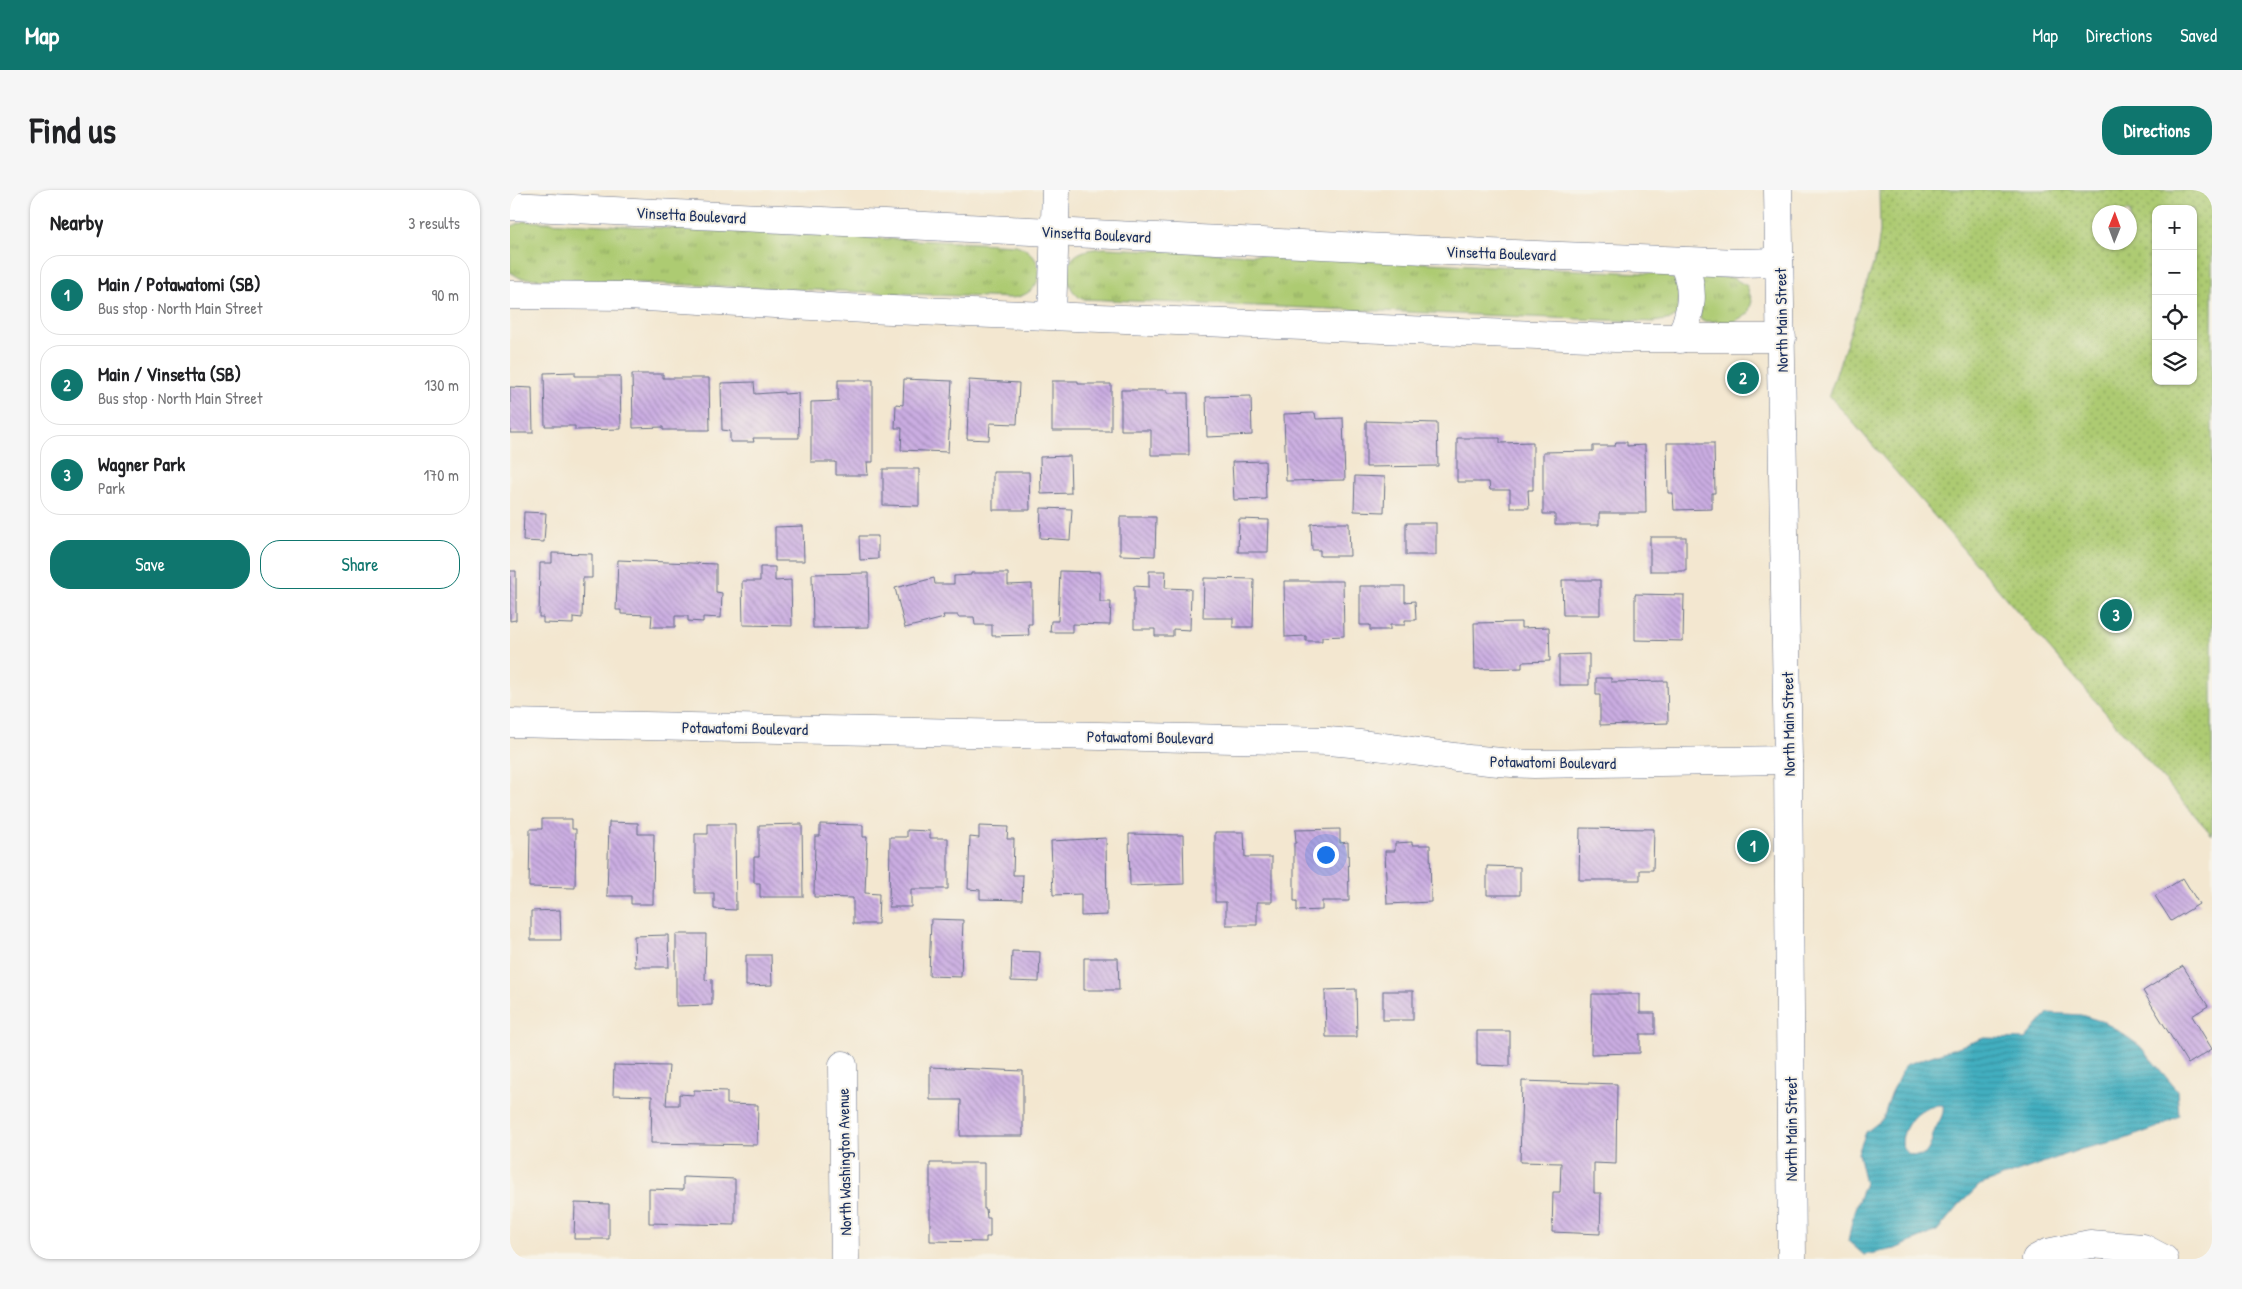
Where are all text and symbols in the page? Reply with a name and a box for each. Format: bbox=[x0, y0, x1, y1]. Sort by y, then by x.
text: Map bbox=[25, 19, 59, 51]
text: Map bbox=[2033, 23, 2058, 48]
text: Directions bbox=[2086, 23, 2152, 48]
text: Saved bbox=[2180, 23, 2217, 48]
button: Directions bbox=[2102, 106, 2212, 155]
text: Find us bbox=[30, 107, 116, 154]
street label: Vinsetta Boulevard bbox=[636, 201, 746, 229]
north arrow bbox=[2092, 205, 2137, 250]
map controls bbox=[2152, 205, 2197, 385]
button: + bbox=[2152, 205, 2197, 250]
text: Nearby bbox=[50, 208, 103, 237]
text: 3 results bbox=[408, 212, 460, 234]
street label: Vinsetta Boulevard bbox=[1041, 220, 1151, 248]
street label: Vinsetta Boulevard bbox=[1446, 240, 1556, 266]
button: − bbox=[2152, 250, 2197, 295]
street label: North Main Street bbox=[1769, 267, 1793, 372]
text: Main / Potawatomi (SB) bbox=[98, 271, 261, 297]
text: 1 bbox=[64, 284, 70, 306]
text: 90 m bbox=[431, 284, 459, 306]
button: locate bbox=[2152, 295, 2197, 340]
text: Bus stop · North Main Street bbox=[98, 297, 262, 319]
button: layers bbox=[2152, 340, 2197, 385]
pin: 2 bbox=[1727, 359, 1759, 397]
text: Main / Vinsetta (SB) bbox=[98, 361, 241, 387]
text: 2 bbox=[63, 374, 71, 396]
text: 130 m bbox=[424, 374, 459, 396]
text: Bus stop · North Main Street bbox=[98, 387, 262, 409]
text: Wagner Park bbox=[98, 451, 185, 477]
text: 3 bbox=[63, 464, 71, 486]
text: 170 m bbox=[424, 464, 459, 486]
text: Park bbox=[98, 477, 125, 499]
button: Save bbox=[50, 540, 250, 589]
button: Share bbox=[260, 540, 460, 589]
pin: 3 bbox=[2100, 596, 2132, 634]
street label: North Main Street bbox=[1776, 671, 1800, 776]
street label: Potawatomi Boulevard bbox=[682, 716, 808, 740]
street label: Potawatomi Boulevard bbox=[1087, 725, 1213, 749]
street label: Potawatomi Boulevard bbox=[1490, 750, 1616, 774]
pin: 1 bbox=[1737, 827, 1769, 865]
your location bbox=[1313, 842, 1339, 868]
street label: North Main Street bbox=[1780, 1076, 1802, 1181]
street label: North Washington Avenue bbox=[832, 1087, 856, 1236]

